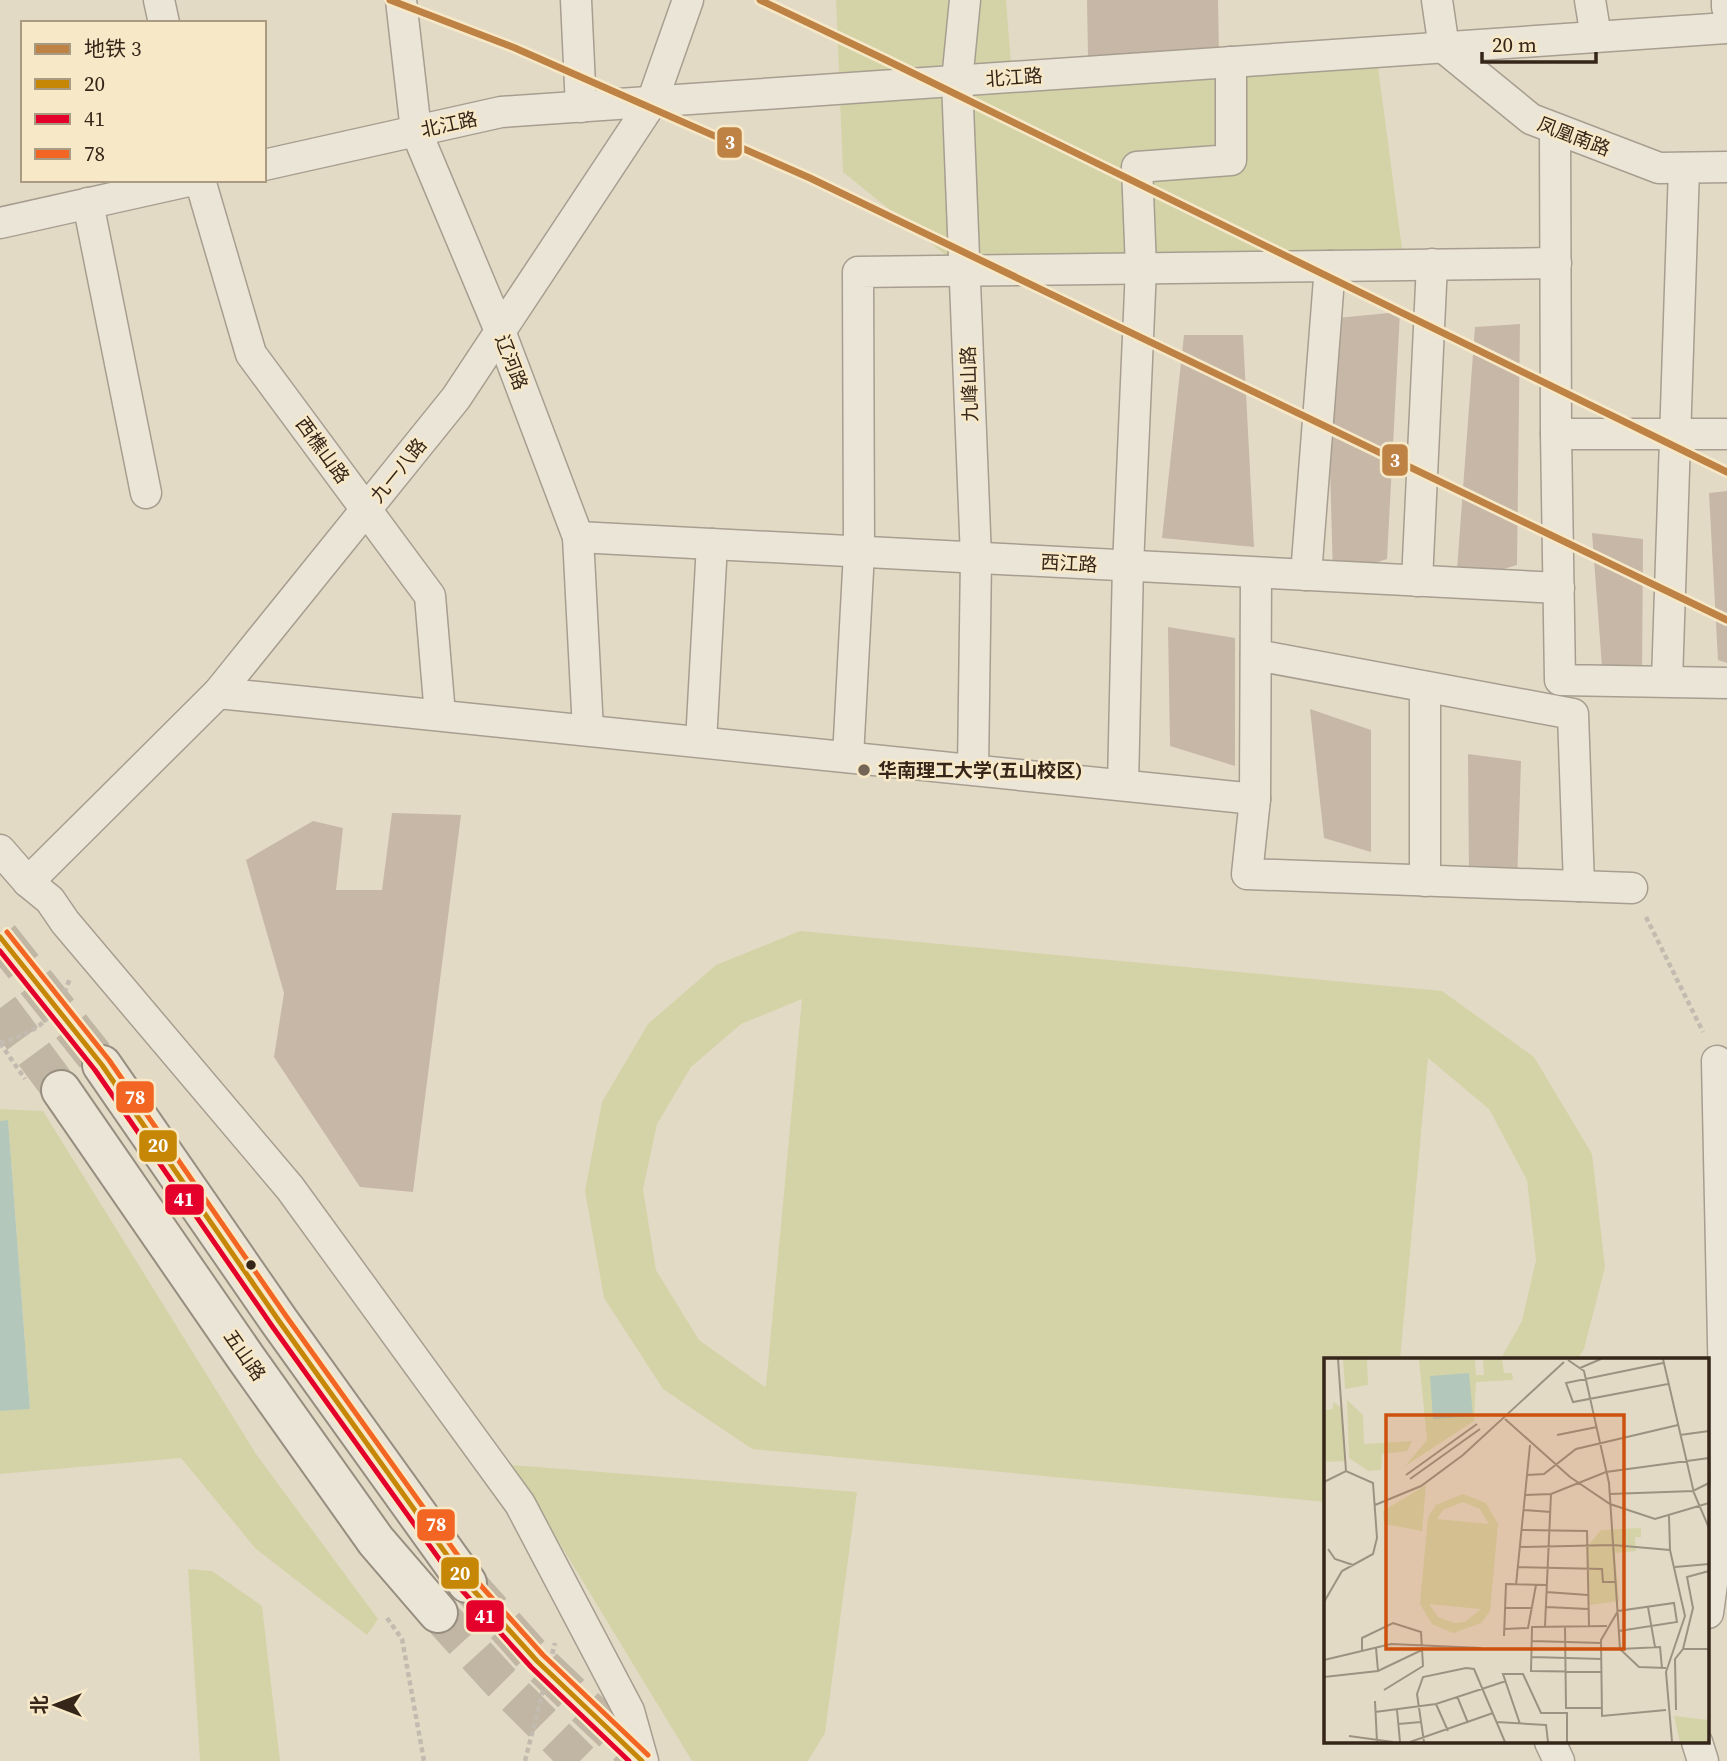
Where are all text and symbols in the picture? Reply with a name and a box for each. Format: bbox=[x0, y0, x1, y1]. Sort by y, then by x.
legend bbox=[21, 21, 266, 182]
scale bar bbox=[1482, 21, 1596, 65]
text: 20 m bbox=[1492, 30, 1537, 59]
text: 地铁 3 bbox=[84, 34, 141, 63]
street label: 北江路 bbox=[985, 62, 1043, 92]
text: 20 bbox=[84, 69, 105, 98]
text: 41 bbox=[84, 104, 105, 133]
street label: 北江路 bbox=[418, 105, 480, 143]
street label: 凤凰南路 bbox=[1534, 110, 1614, 162]
line badge: 3 bbox=[716, 126, 743, 159]
text: 3 bbox=[725, 129, 735, 155]
text: 78 bbox=[84, 139, 105, 168]
street label: 辽河路 bbox=[490, 331, 534, 393]
street label: 九峰山路 bbox=[955, 346, 983, 422]
street label: 西樵山路 bbox=[290, 412, 356, 488]
street label: 九一八路 bbox=[364, 432, 432, 508]
line badge: 3 bbox=[1381, 443, 1409, 477]
text: 3 bbox=[1390, 447, 1400, 473]
street label: 西江路 bbox=[1040, 549, 1098, 577]
place label: 华南理工大学(五山校区) bbox=[878, 757, 1082, 783]
marker: 华南理工大学(五山校区) bbox=[856, 762, 872, 778]
line badge: 78 bbox=[115, 1080, 155, 1114]
text: 78 bbox=[125, 1084, 145, 1110]
line badge: 20 bbox=[138, 1129, 178, 1163]
text: 20 bbox=[148, 1132, 168, 1158]
line badge: 41 bbox=[164, 1183, 205, 1216]
text: 41 bbox=[174, 1186, 194, 1212]
unlabelled marker bbox=[244, 1258, 258, 1272]
street label: 五山路 bbox=[218, 1324, 272, 1386]
inset map bbox=[1324, 1358, 1710, 1744]
line badge: 78 bbox=[416, 1508, 456, 1542]
text: 78 bbox=[426, 1511, 446, 1537]
line badge: 20 bbox=[440, 1556, 480, 1590]
text: 20 bbox=[450, 1560, 470, 1586]
line badge: 41 bbox=[465, 1599, 505, 1633]
text: 41 bbox=[475, 1603, 495, 1629]
north arrow bbox=[21, 1670, 91, 1740]
text: 北 bbox=[26, 1695, 52, 1715]

